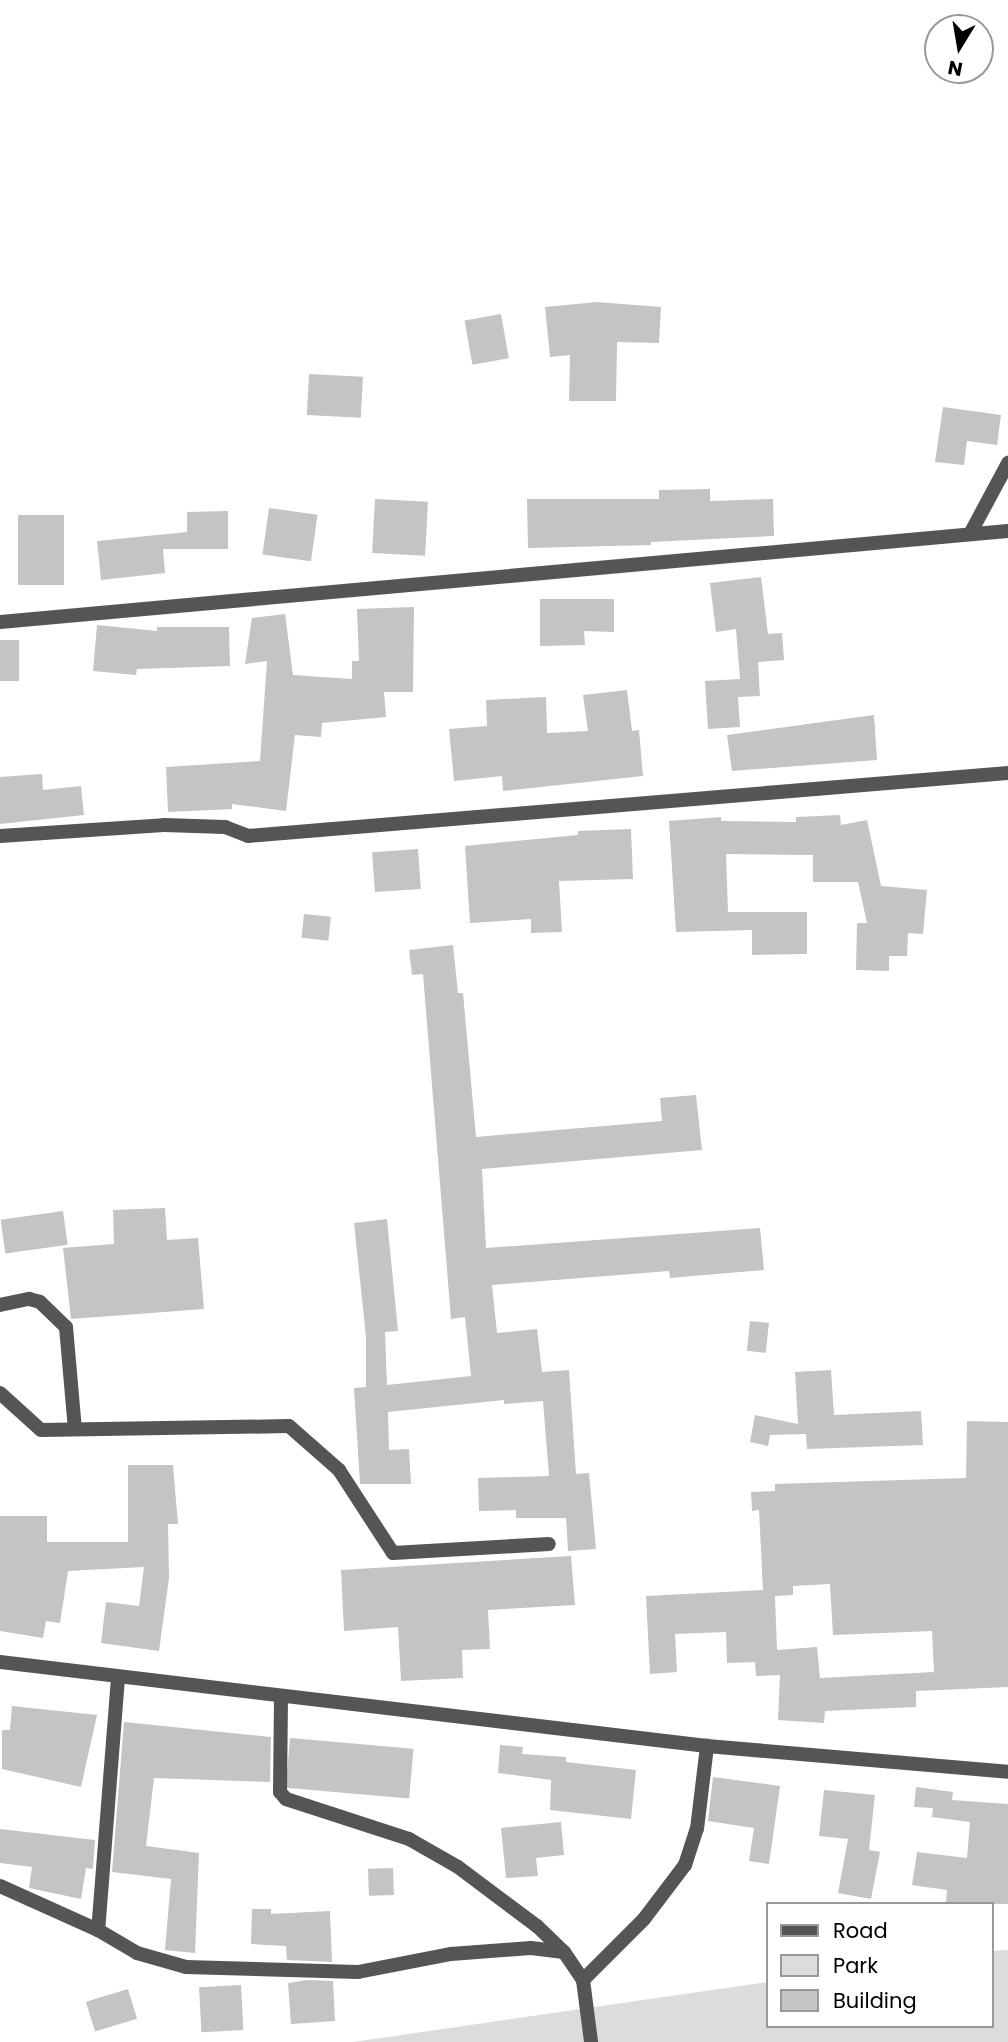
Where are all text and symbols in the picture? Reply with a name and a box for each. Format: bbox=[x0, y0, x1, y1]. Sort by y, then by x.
north arrow bbox=[924, 14, 994, 84]
text: N bbox=[946, 54, 965, 83]
legend bbox=[766, 1902, 994, 2028]
text: Road bbox=[833, 1916, 888, 1945]
text: Park bbox=[833, 1951, 878, 1980]
text: Building bbox=[833, 1986, 917, 2015]

